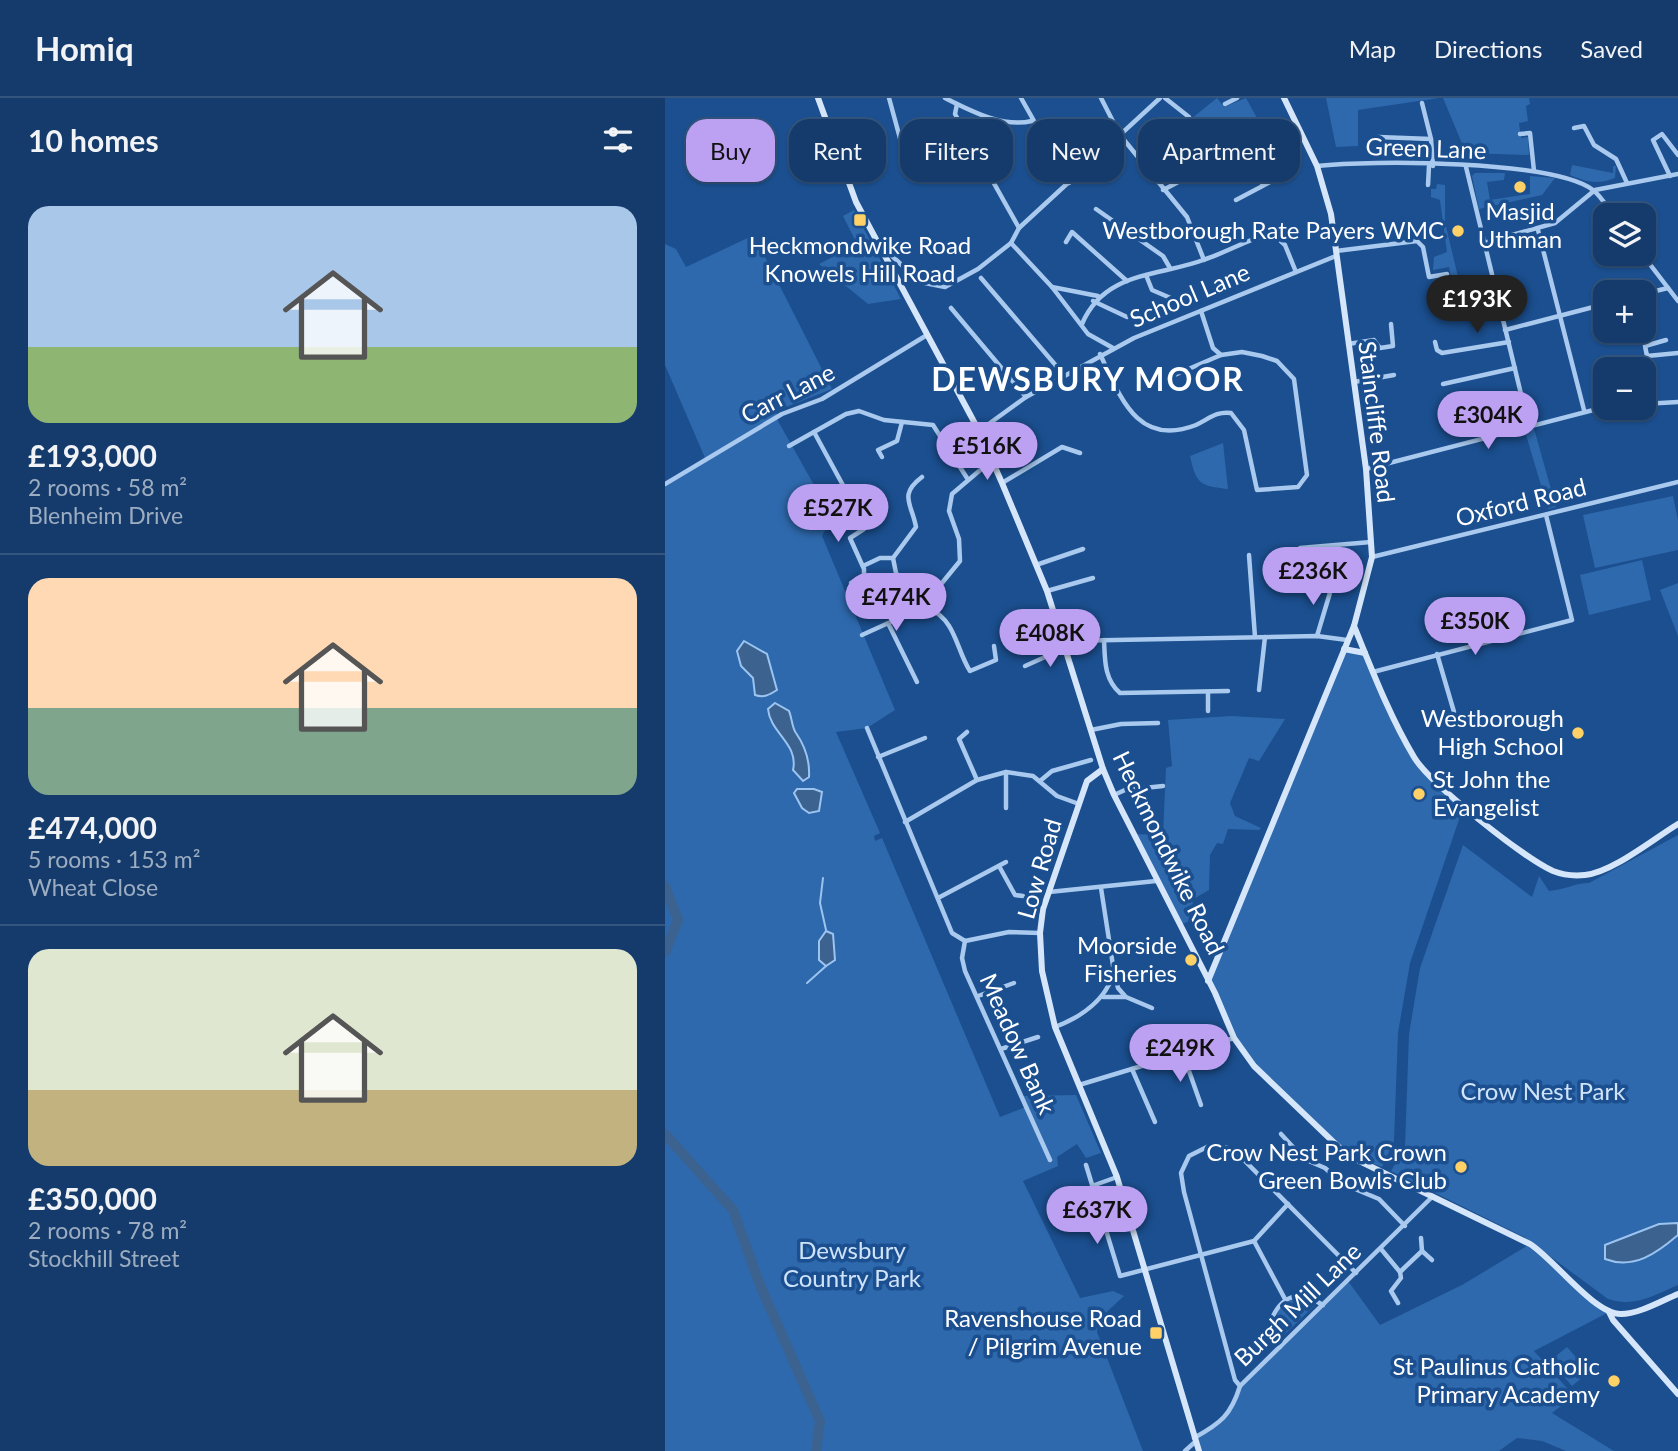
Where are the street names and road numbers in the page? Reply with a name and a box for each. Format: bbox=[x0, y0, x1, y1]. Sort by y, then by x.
street label: Green Lane bbox=[1365, 131, 1487, 164]
street label: School Lane bbox=[1125, 256, 1254, 333]
street label: Staincliffe Road bbox=[1353, 339, 1402, 504]
street label: Carr Lane bbox=[736, 357, 839, 429]
street label: Oxford Road bbox=[1452, 471, 1589, 532]
street label: Heckmondwike Road bbox=[1108, 746, 1231, 959]
street label: Low Road bbox=[1010, 815, 1067, 922]
street label: Meadow Bank bbox=[974, 969, 1063, 1119]
street label: Burgh Mill Lane bbox=[1228, 1236, 1366, 1372]

